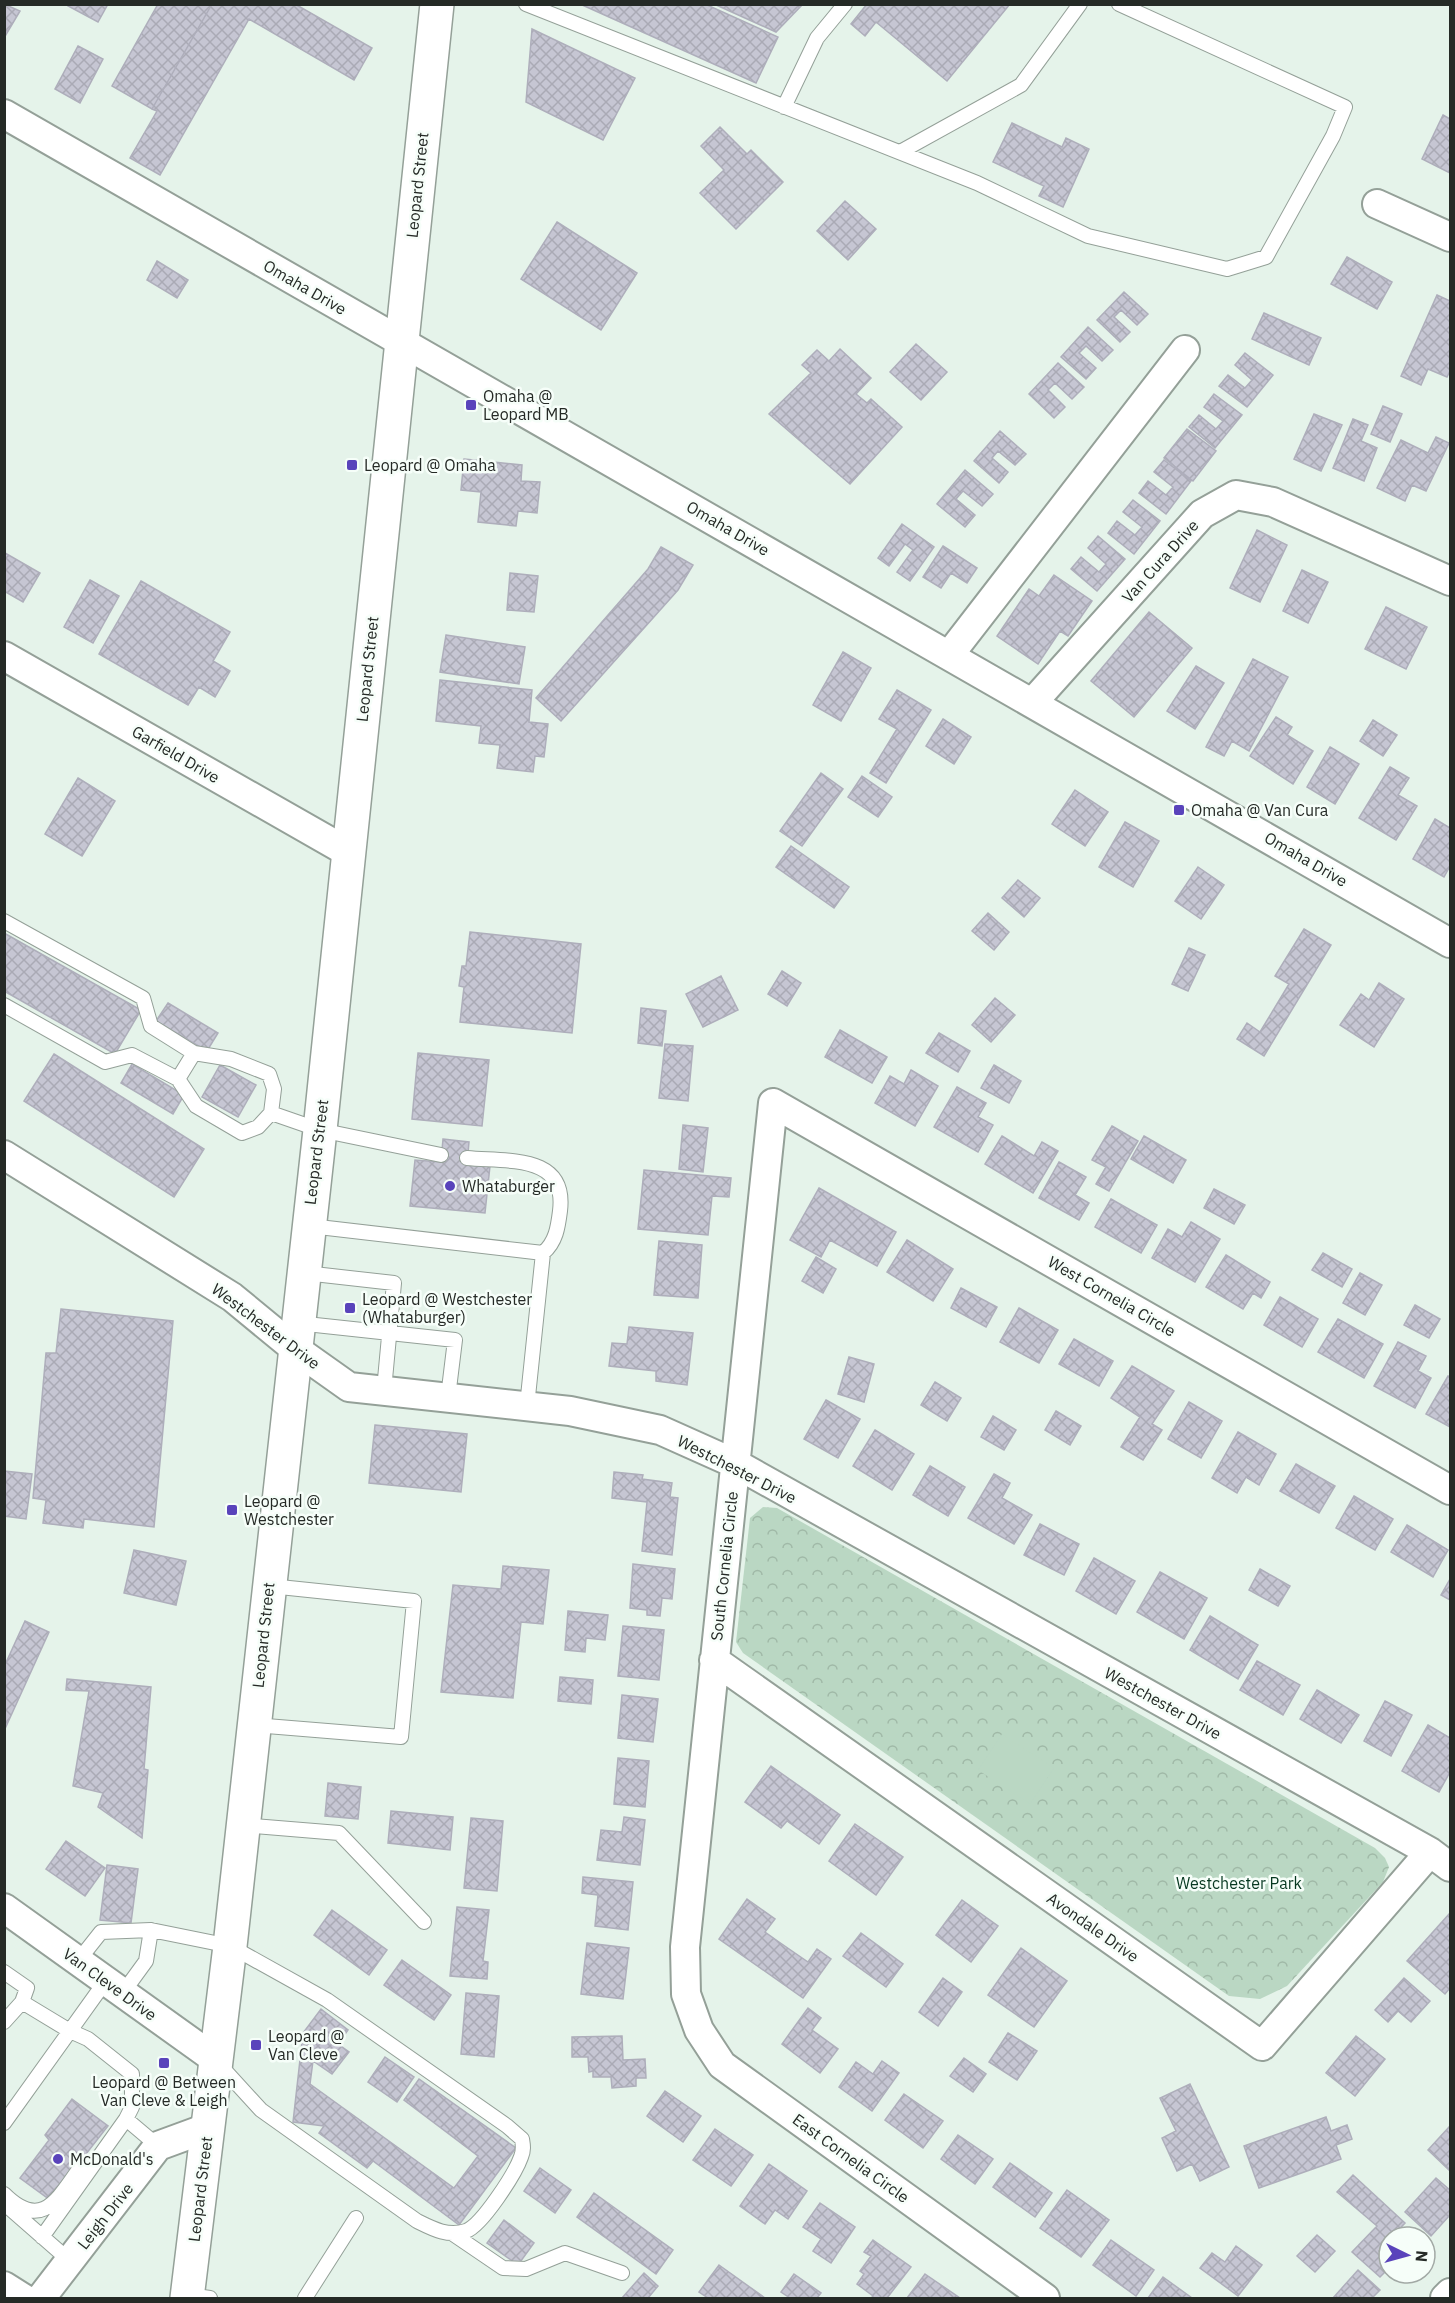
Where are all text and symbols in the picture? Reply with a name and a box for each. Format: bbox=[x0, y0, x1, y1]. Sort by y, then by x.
street label: Leopard Street bbox=[402, 131, 432, 239]
street label: Omaha Drive bbox=[260, 255, 350, 319]
place label: Omaha @ Leopard MB bbox=[483, 386, 569, 424]
marker: Omaha @ Leopard MB bbox=[464, 398, 478, 412]
place label: Leopard @ Omaha bbox=[364, 455, 496, 475]
marker: Leopard @ Omaha bbox=[345, 458, 359, 472]
street label: Omaha Drive bbox=[683, 496, 773, 560]
street label: Van Cura Drive bbox=[1117, 515, 1203, 607]
street label: Leopard Street bbox=[352, 615, 382, 723]
street label: Garfield Drive bbox=[129, 721, 224, 787]
place label: Omaha @ Van Cura bbox=[1191, 800, 1329, 820]
marker: Omaha @ Van Cura bbox=[1172, 803, 1186, 817]
street label: Omaha Drive bbox=[1261, 827, 1351, 891]
street label: Leopard Street bbox=[300, 1098, 332, 1206]
place label: Whataburger bbox=[462, 1176, 555, 1196]
marker: Whataburger bbox=[443, 1179, 457, 1193]
street label: West Cornelia Circle bbox=[1045, 1251, 1180, 1341]
street label: Westchester Drive bbox=[208, 1279, 324, 1373]
place label: Leopard @ Westchester (Whataburger) bbox=[362, 1289, 532, 1327]
marker: Leopard @ Westchester (Whataburger) bbox=[343, 1301, 357, 1315]
street label: Westchester Drive bbox=[674, 1430, 800, 1508]
street label: South Cornelia Circle bbox=[706, 1490, 742, 1642]
place label: Leopard @ Westchester bbox=[244, 1491, 334, 1529]
marker: Leopard @ Westchester bbox=[225, 1503, 239, 1517]
street label: Leopard Street bbox=[248, 1581, 278, 1689]
street label: Westchester Drive bbox=[1101, 1663, 1225, 1744]
park label: Westchester Park bbox=[1176, 1873, 1303, 1893]
street label: Avondale Drive bbox=[1043, 1888, 1143, 1966]
street label: Van Cleve Drive bbox=[59, 1943, 161, 2025]
place label: Leopard @ Van Cleve bbox=[268, 2026, 345, 2064]
marker: Leopard @ Van Cleve bbox=[249, 2038, 263, 2052]
marker: Leopard @ Between Van Cleve & Leigh bbox=[157, 2056, 171, 2070]
place label: Leopard @ Between Van Cleve & Leigh bbox=[92, 2072, 236, 2110]
street label: East Cornelia Circle bbox=[789, 2109, 913, 2207]
street label: Leopard Street bbox=[184, 2135, 216, 2243]
place label: McDonald's bbox=[70, 2149, 154, 2169]
marker: McDonald's bbox=[51, 2152, 65, 2166]
street label: Leigh Drive bbox=[73, 2179, 137, 2253]
north arrow bbox=[1377, 2225, 1437, 2285]
text: N bbox=[1411, 2250, 1432, 2263]

